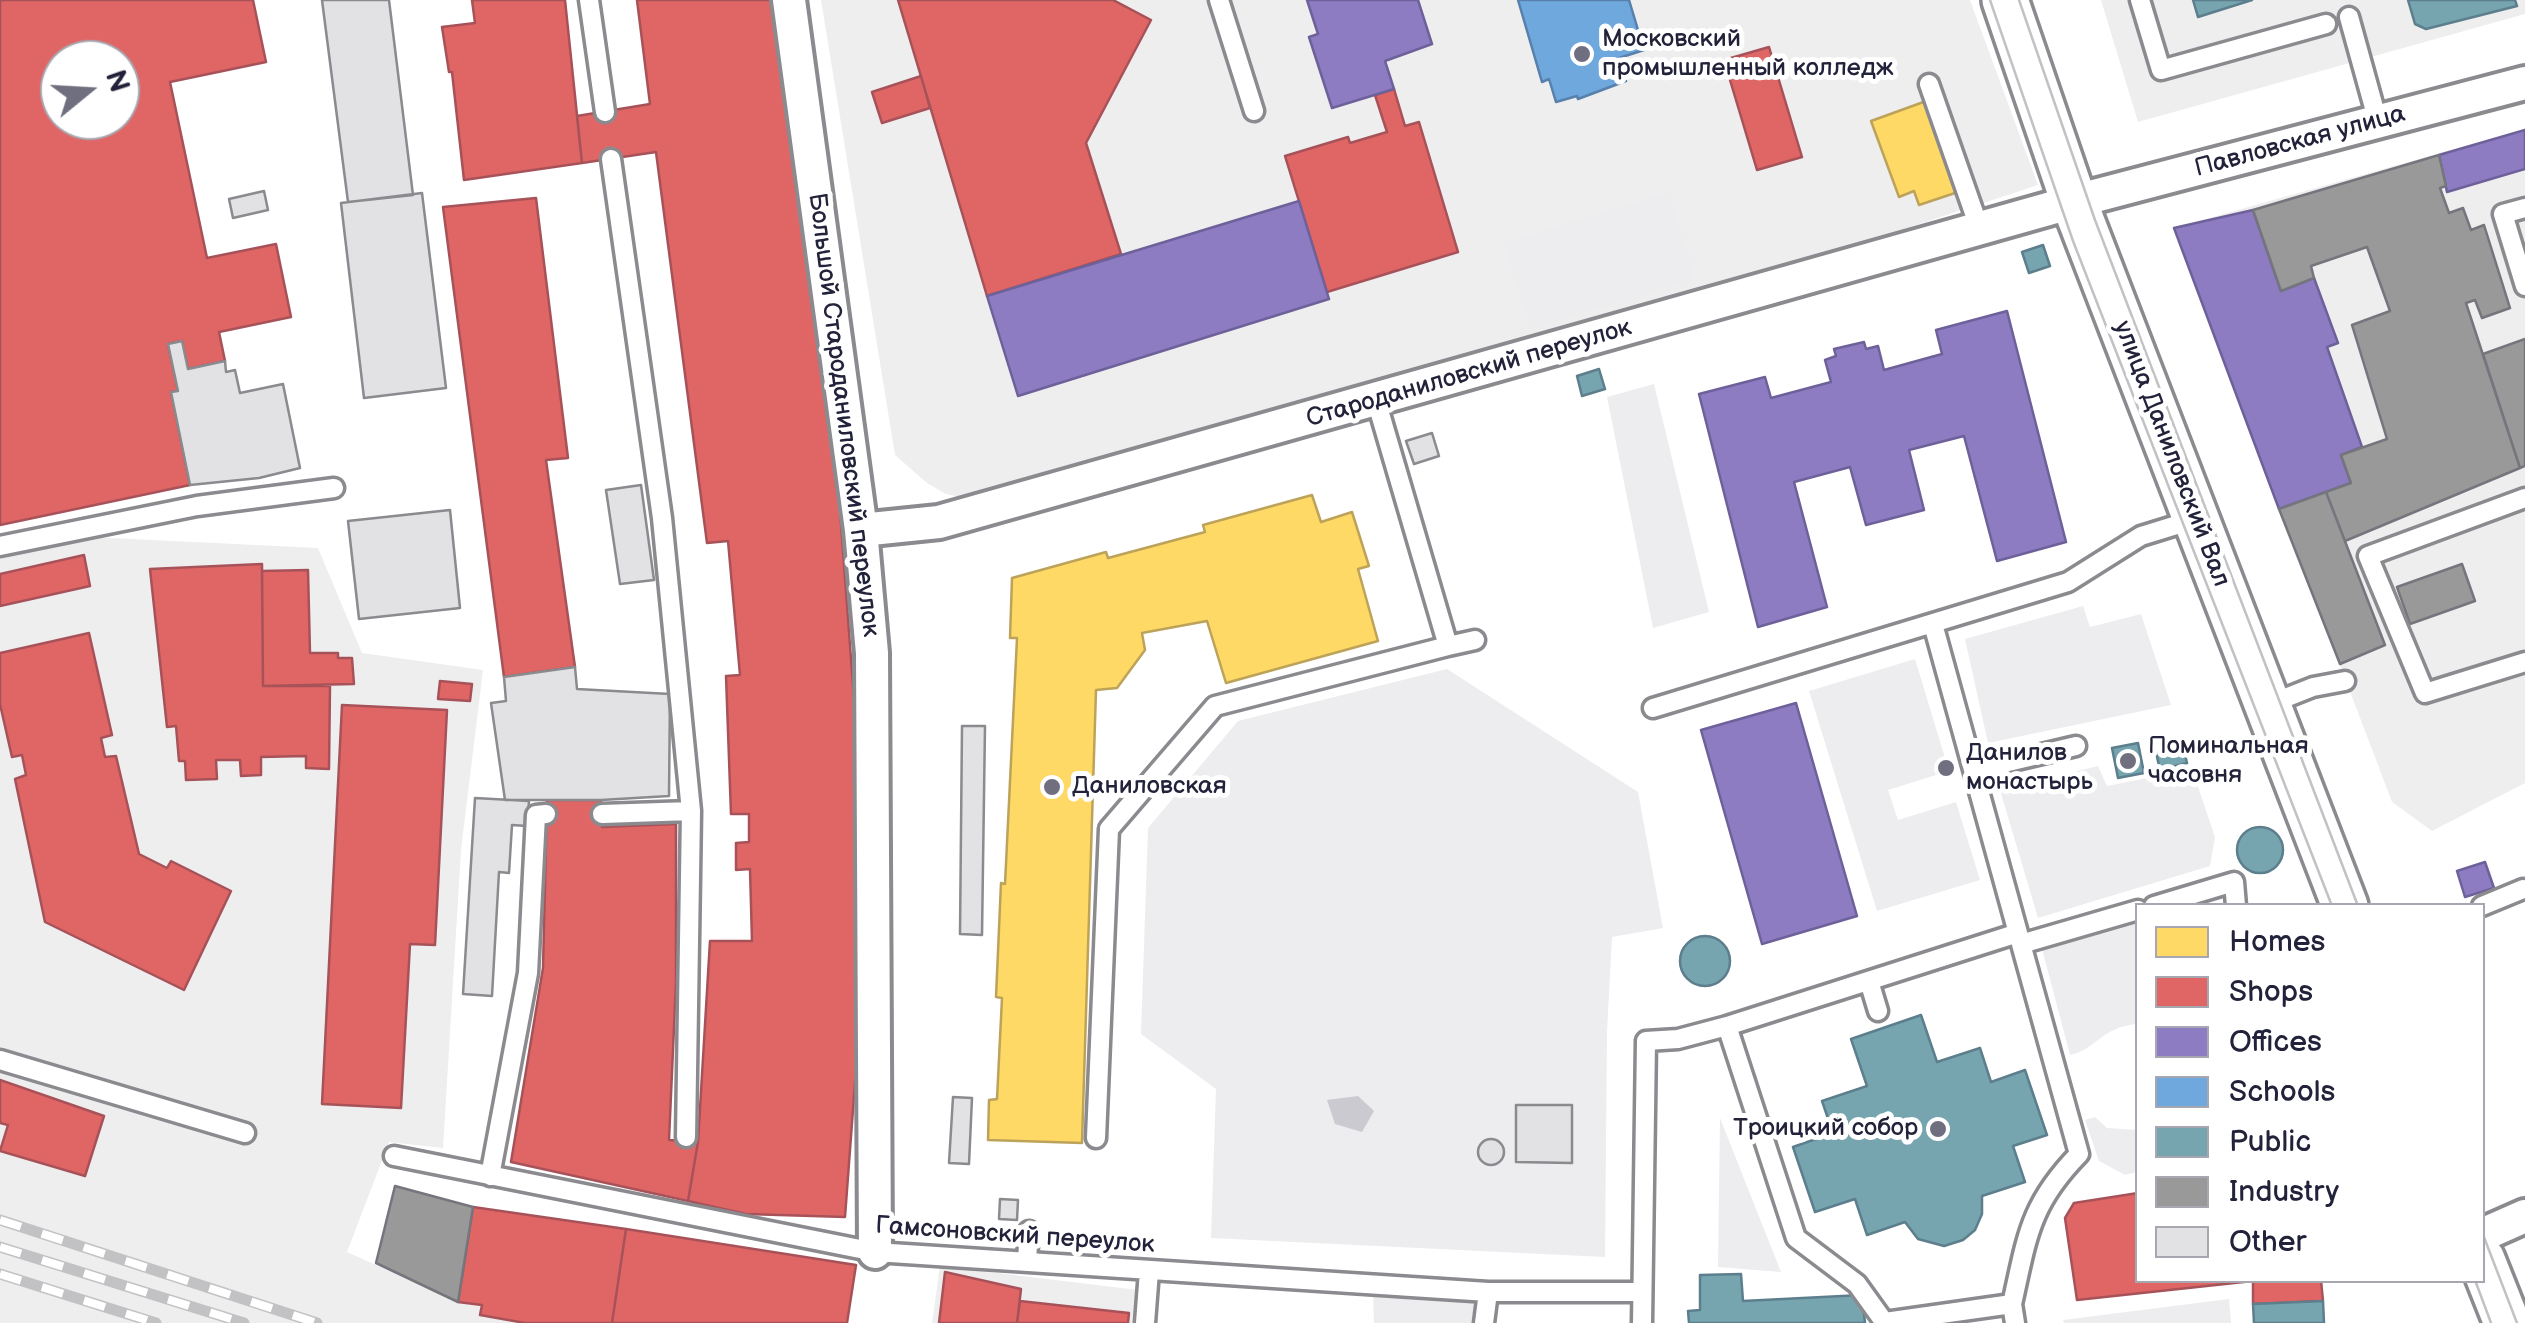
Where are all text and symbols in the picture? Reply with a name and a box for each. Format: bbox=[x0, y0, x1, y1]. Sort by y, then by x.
place label: Московский промышленный колледж bbox=[1602, 25, 1893, 84]
north arrow bbox=[40, 40, 140, 140]
marker: Московский промышленный колледж bbox=[1571, 43, 1593, 65]
text: N bbox=[98, 66, 136, 96]
street label: Павловская улица bbox=[2191, 99, 2409, 185]
street label: Большой Староданиловский переулок bbox=[801, 191, 885, 639]
street label: Староданиловский переулок bbox=[1303, 313, 1635, 435]
street label: улица Даниловский Вал bbox=[2106, 317, 2236, 591]
place label: Поминальная часовня bbox=[2148, 732, 2308, 791]
place label: Данилов монастырь bbox=[1966, 739, 2093, 798]
marker: Поминальная часовня bbox=[2117, 750, 2139, 772]
marker: Данилов монастырь bbox=[1935, 757, 1957, 779]
place label: Даниловская bbox=[1072, 772, 1227, 802]
marker: Даниловская bbox=[1041, 776, 1063, 798]
legend bbox=[2135, 903, 2485, 1283]
text: Homes bbox=[2229, 924, 2325, 960]
text: Shops bbox=[2229, 974, 2313, 1010]
text: Offices bbox=[2229, 1024, 2322, 1060]
text: Schools bbox=[2229, 1074, 2335, 1110]
place label: Троицкий собор bbox=[1733, 1114, 1918, 1144]
marker: Троицкий собор bbox=[1927, 1118, 1949, 1140]
text: Public bbox=[2229, 1124, 2311, 1160]
text: Industry bbox=[2229, 1174, 2339, 1210]
street label: Гамсоновский переулок bbox=[874, 1211, 1156, 1261]
text: Other bbox=[2229, 1224, 2306, 1260]

